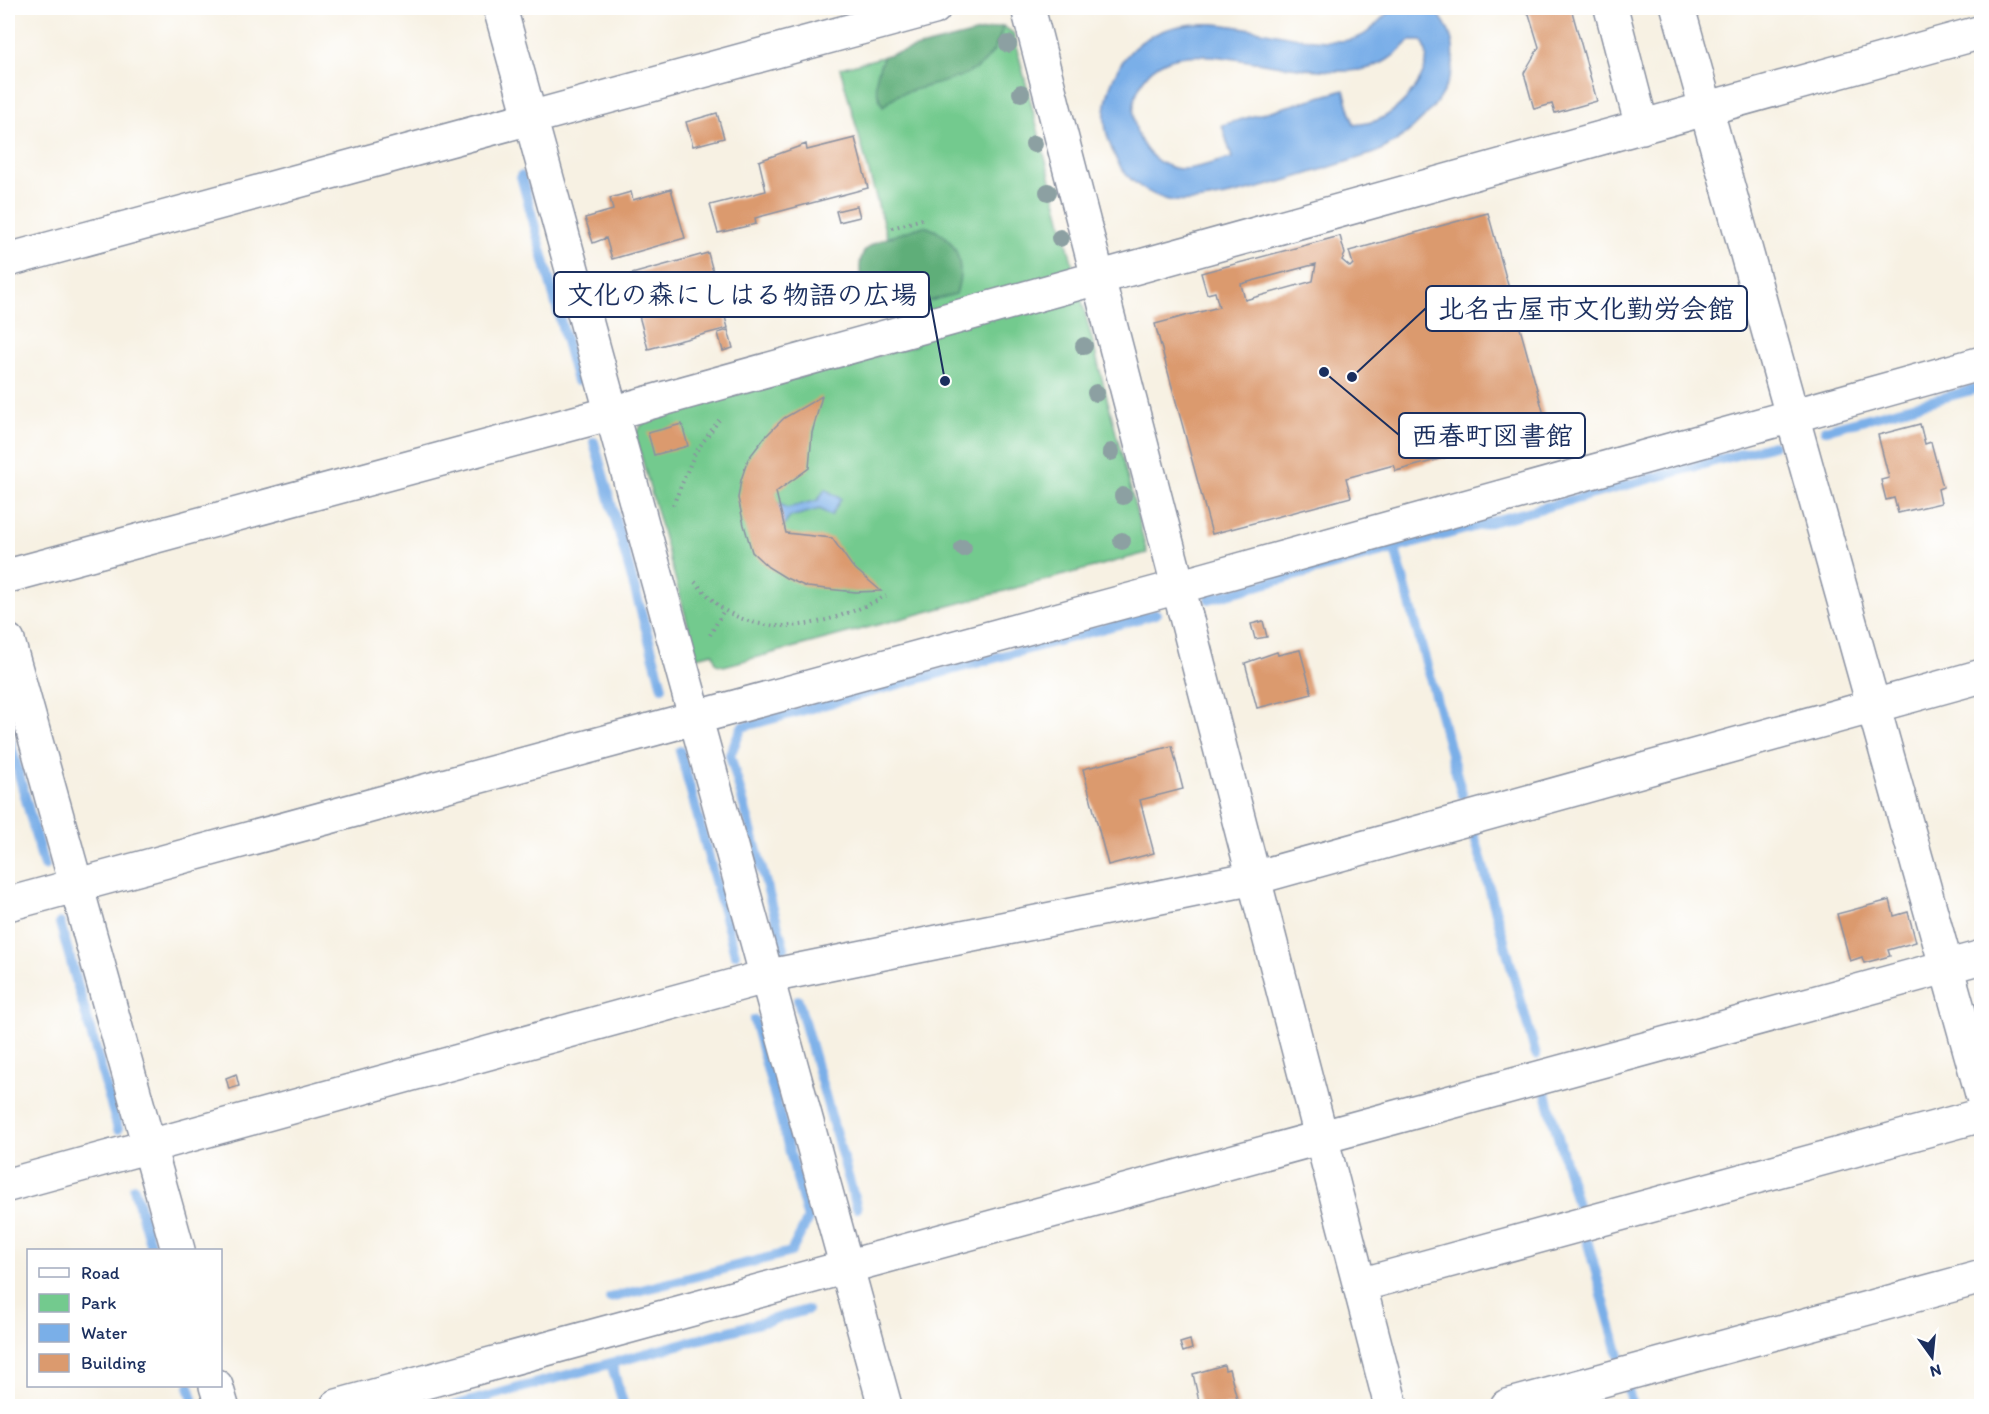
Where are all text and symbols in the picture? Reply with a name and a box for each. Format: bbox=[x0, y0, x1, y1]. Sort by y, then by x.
callout: 文化の森にしはる物語の広場 bbox=[554, 272, 929, 317]
text: 文化の森にしはる物語の広場 bbox=[567, 278, 918, 311]
callout: 北名古屋市文化勤労会館 bbox=[1426, 286, 1747, 331]
text: 北名古屋市文化勤労会館 bbox=[1438, 292, 1735, 325]
callout: 西春町図書館 bbox=[1399, 413, 1585, 458]
text: 西春町図書館 bbox=[1411, 419, 1573, 452]
legend bbox=[27, 1249, 222, 1387]
text: Road bbox=[81, 1262, 120, 1284]
text: Park bbox=[81, 1292, 116, 1314]
text: Water bbox=[81, 1322, 127, 1344]
north arrow bbox=[1902, 1327, 1962, 1387]
text: Building bbox=[81, 1352, 147, 1374]
text: N bbox=[1928, 1360, 1943, 1382]

